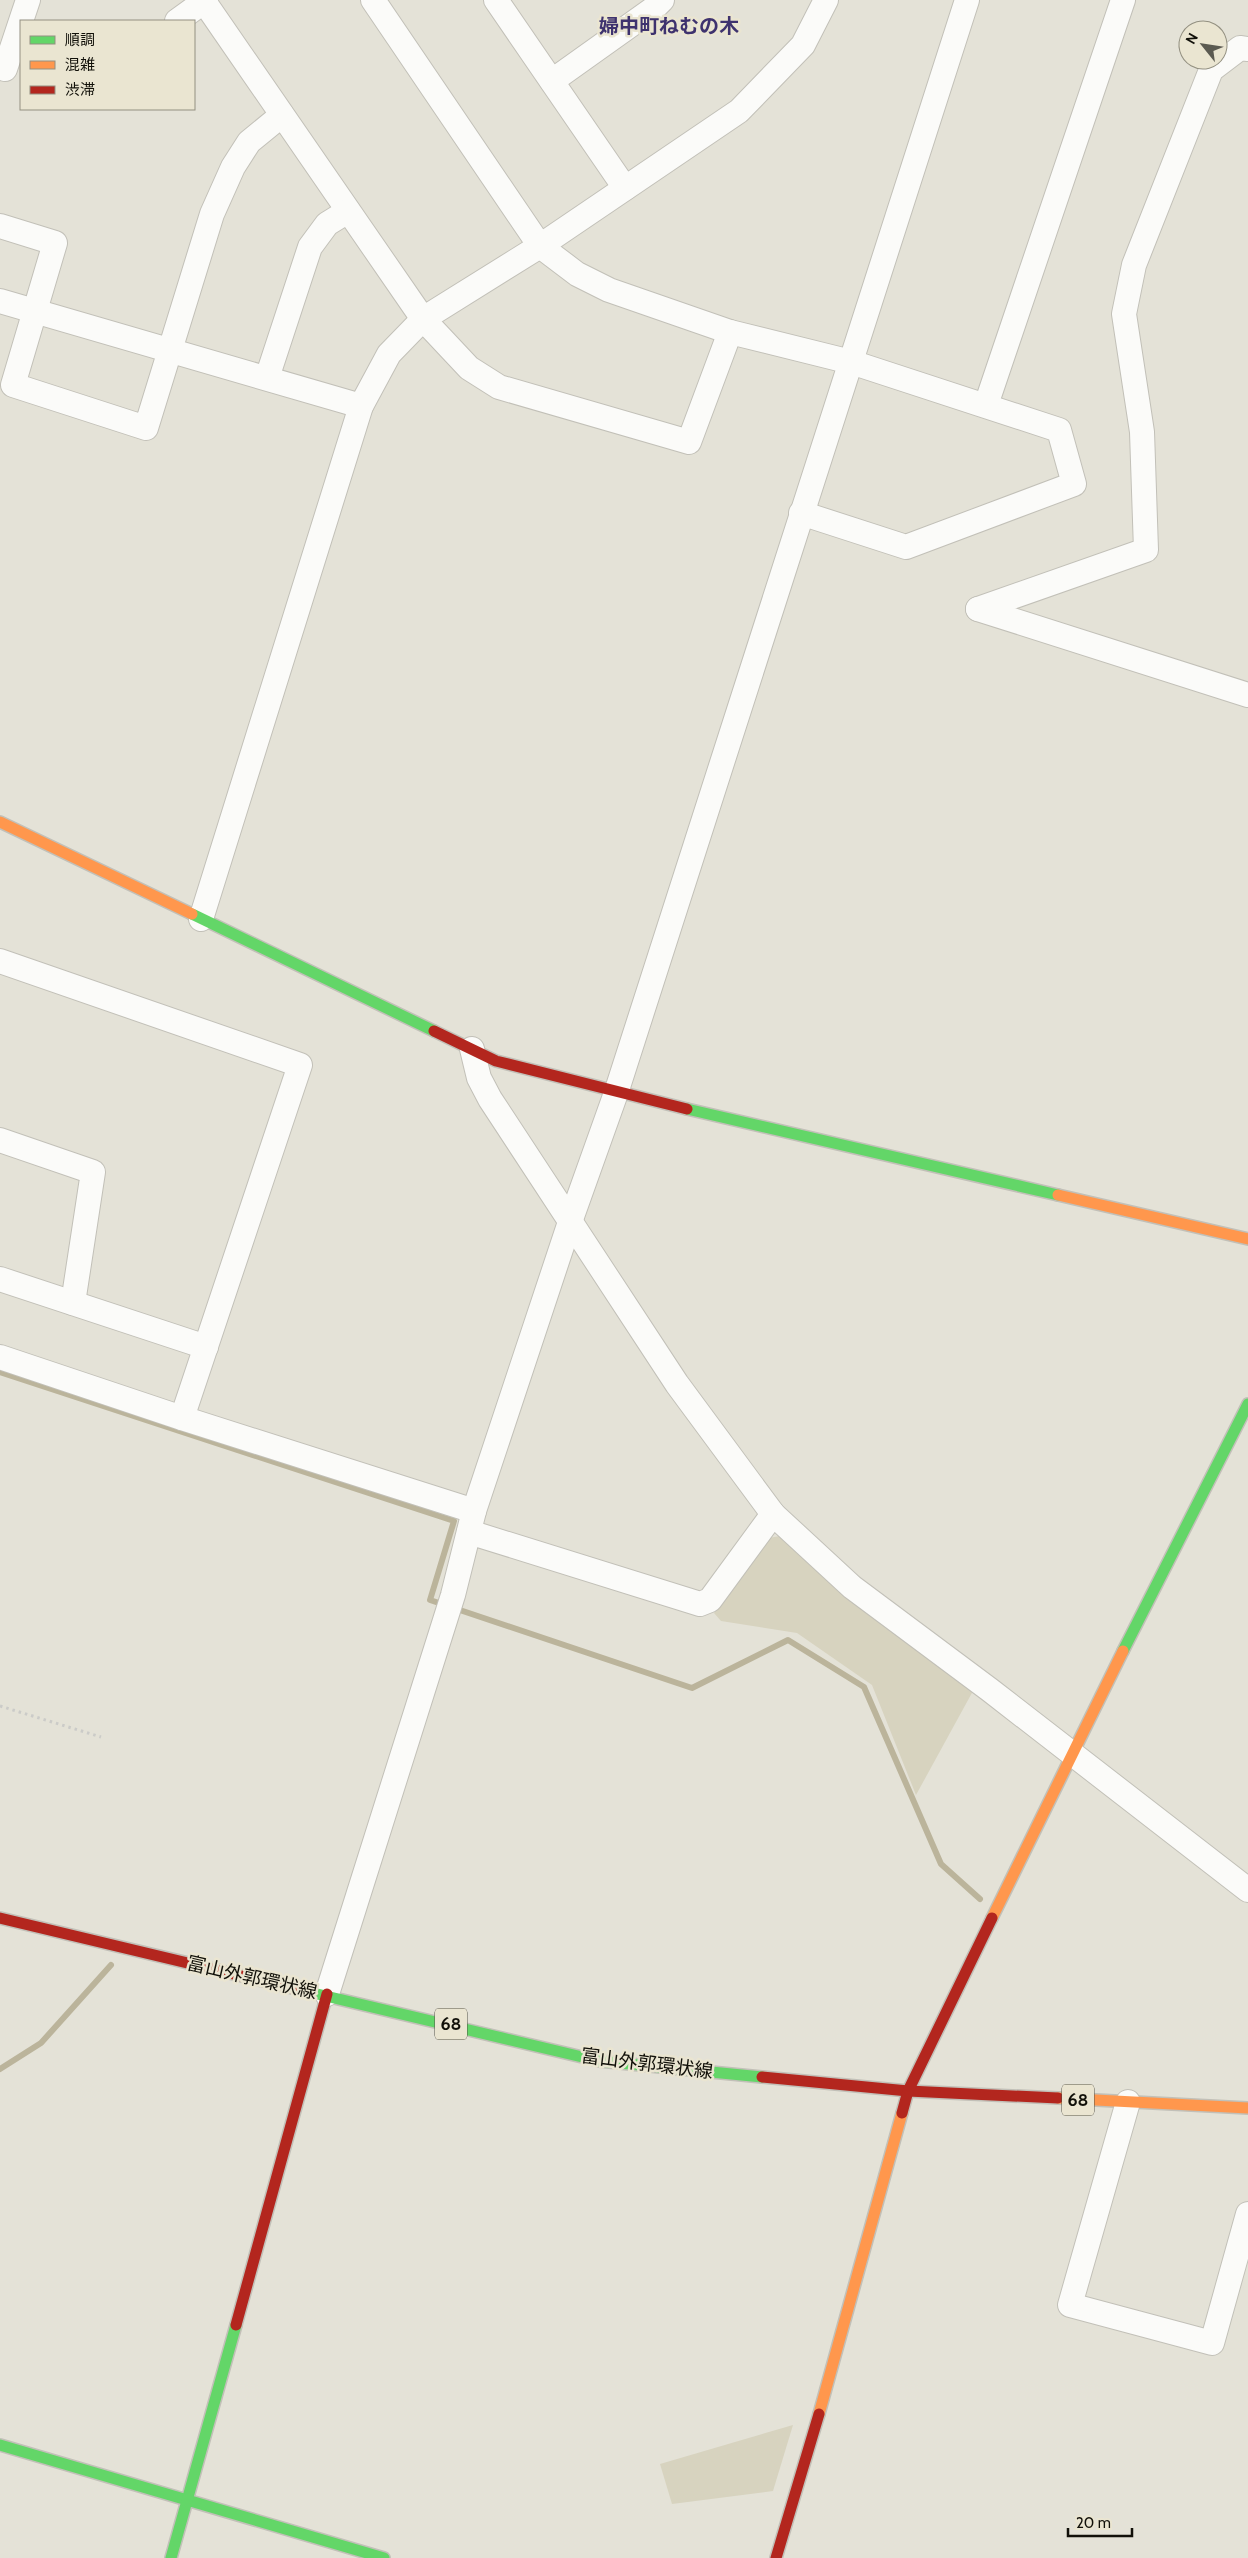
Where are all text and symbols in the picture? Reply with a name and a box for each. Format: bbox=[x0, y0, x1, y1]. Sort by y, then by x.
district label: 婦中町ねむの木 bbox=[599, 14, 739, 38]
legend bbox=[20, 20, 195, 110]
north arrow bbox=[1178, 20, 1228, 70]
text: N bbox=[1181, 30, 1202, 47]
text: 順調 bbox=[65, 31, 95, 49]
text: 混雑 bbox=[65, 56, 95, 74]
text: 渋滞 bbox=[65, 81, 95, 99]
street label: 富山外郭環状線 bbox=[184, 1951, 319, 2004]
road number: 68 bbox=[435, 2008, 467, 2040]
street label: 富山外郭環状線 bbox=[580, 2044, 714, 2083]
road number: 68 bbox=[1062, 2084, 1094, 2116]
scale bar bbox=[1068, 2506, 1132, 2538]
text: 20 m bbox=[1076, 2514, 1111, 2532]

